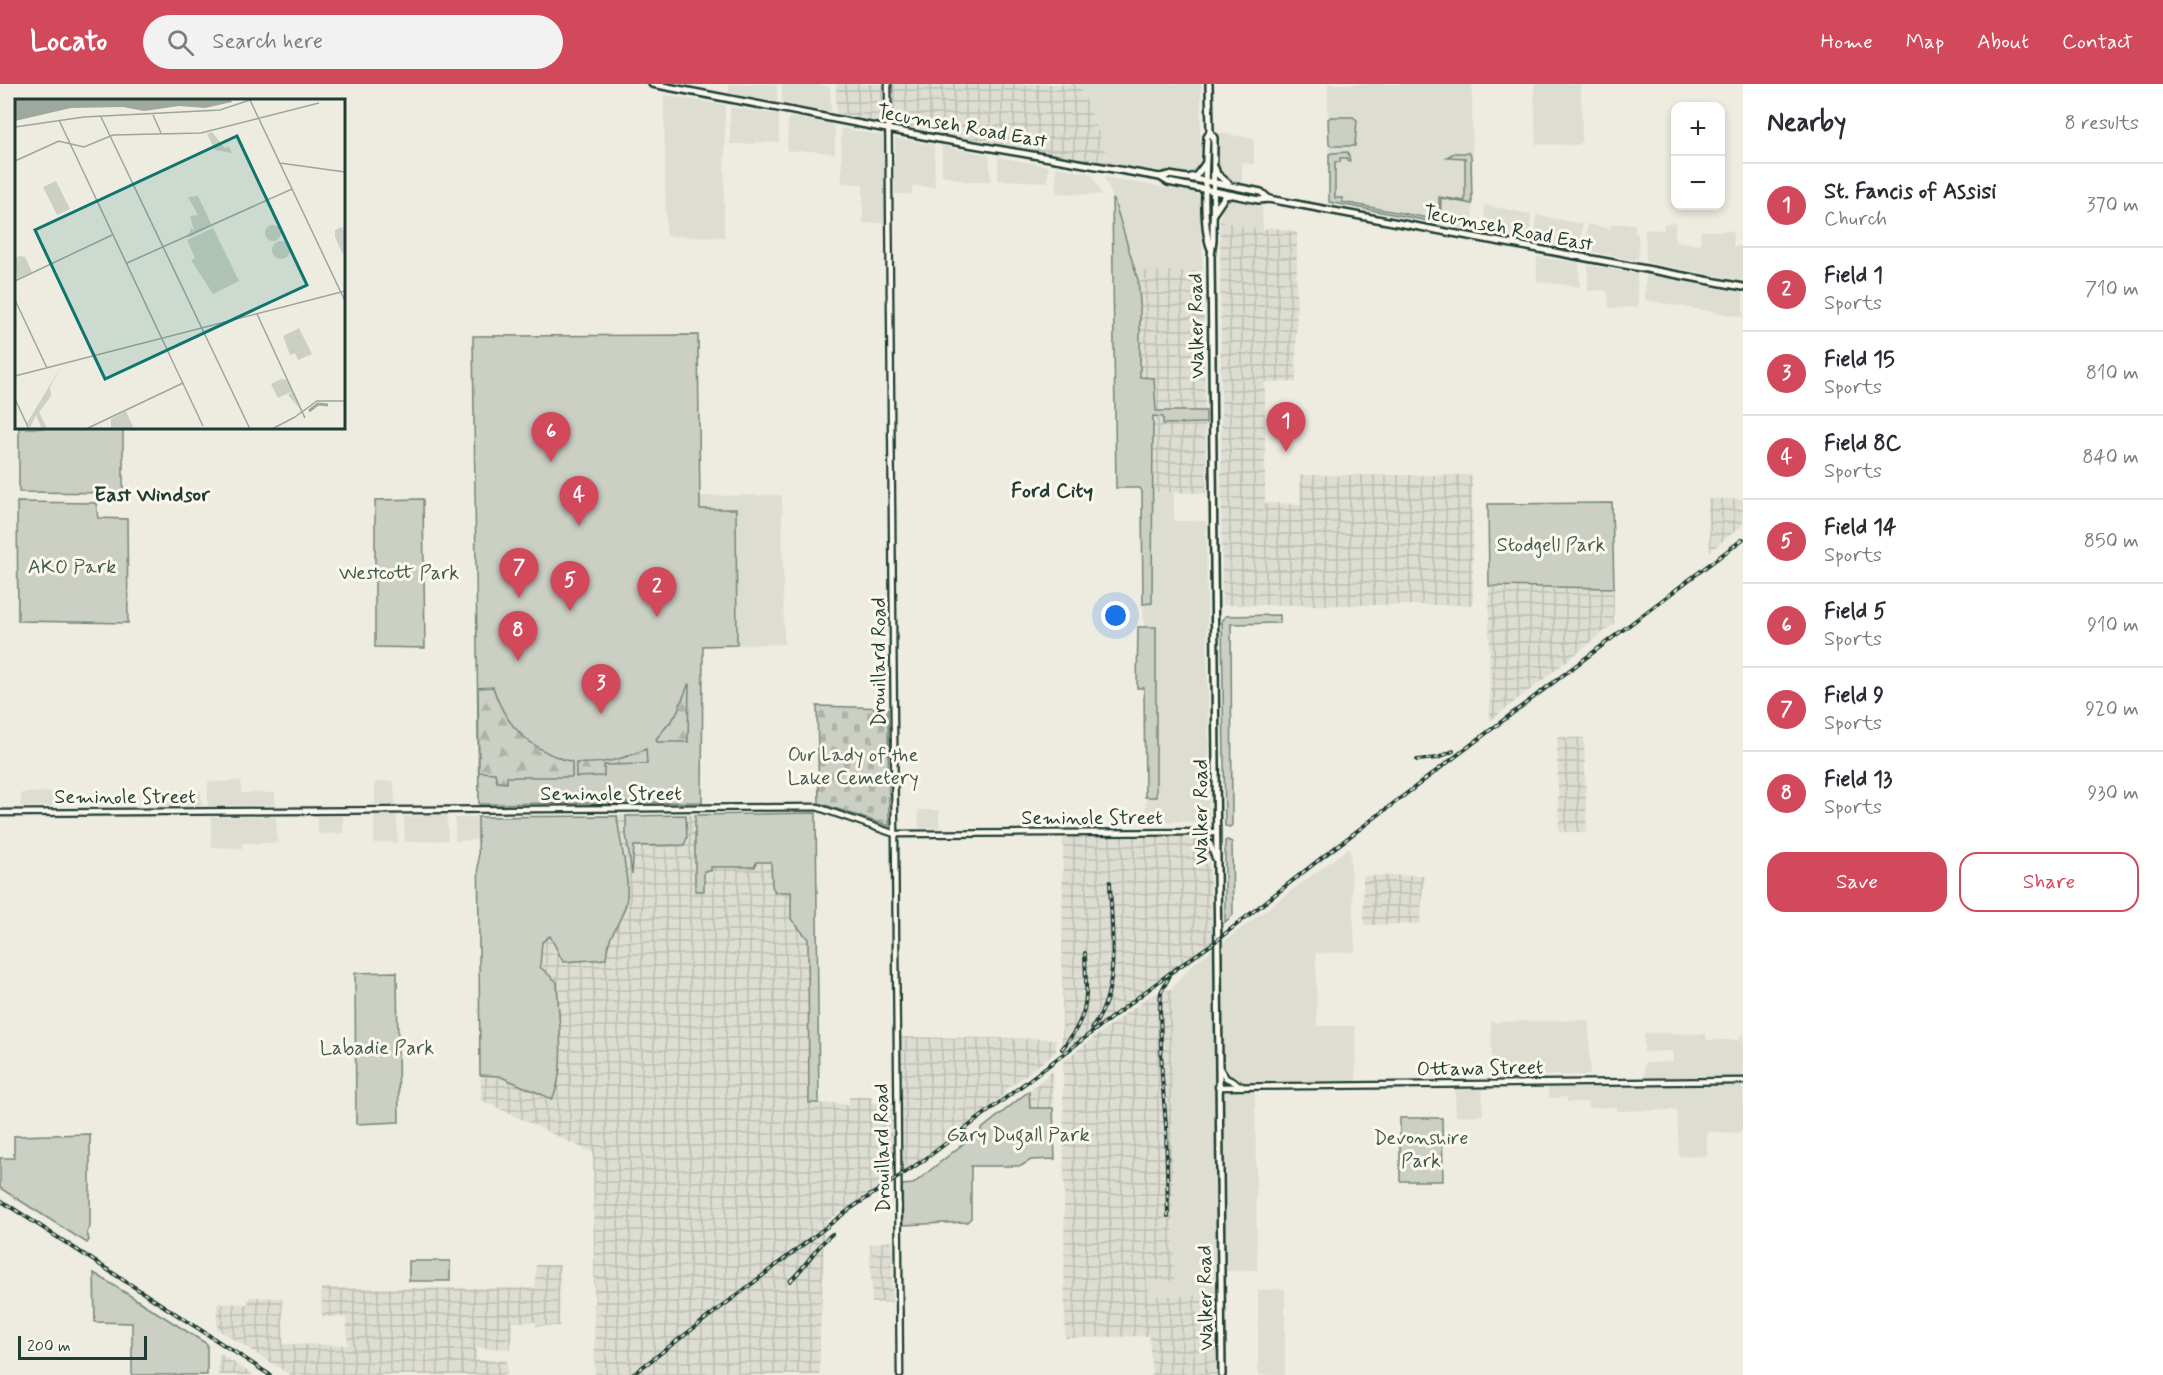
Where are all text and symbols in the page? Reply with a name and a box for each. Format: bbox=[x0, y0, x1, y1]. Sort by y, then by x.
search box bbox=[143, 15, 563, 69]
text: Locato bbox=[30, 24, 107, 61]
icon: search bbox=[164, 26, 197, 59]
text: Search here bbox=[212, 28, 323, 56]
text: Home bbox=[1821, 28, 1873, 56]
text: Map bbox=[1906, 28, 1944, 56]
text: About bbox=[1977, 28, 2029, 56]
text: Contact bbox=[2062, 28, 2133, 56]
inset map bbox=[15, 99, 345, 429]
street label: Tecumseh Road East bbox=[875, 99, 1049, 155]
map controls bbox=[1671, 102, 1725, 210]
button: + bbox=[1671, 102, 1725, 156]
text: Nearby bbox=[1767, 106, 1846, 140]
text: 8 results bbox=[2065, 110, 2139, 137]
button: − bbox=[1671, 156, 1725, 210]
text: St. Fancis of Assisi bbox=[1824, 178, 1996, 206]
text: 1 bbox=[1782, 192, 1791, 219]
text: 370 m bbox=[2087, 192, 2139, 219]
street label: Tecumseh Road East bbox=[1421, 199, 1595, 259]
text: Church bbox=[1824, 206, 1887, 233]
text: Field 1 bbox=[1824, 262, 1883, 290]
street label: Walker Road bbox=[1183, 273, 1211, 379]
text: 2 bbox=[1782, 276, 1791, 303]
text: 710 m bbox=[2085, 276, 2139, 303]
text: Sports bbox=[1824, 290, 1882, 317]
text: Field 15 bbox=[1824, 346, 1895, 374]
text: 3 bbox=[1782, 360, 1791, 387]
text: 810 m bbox=[2086, 360, 2139, 387]
text: Sports bbox=[1824, 374, 1882, 401]
pin: 1 bbox=[1266, 402, 1306, 452]
pin: 6 bbox=[532, 412, 570, 462]
text: Field 8C bbox=[1824, 430, 1901, 458]
text: 4 bbox=[1781, 444, 1792, 471]
text: 840 m bbox=[2082, 444, 2139, 471]
text: Sports bbox=[1824, 458, 1882, 485]
pin: 4 bbox=[560, 476, 598, 526]
district label: Ford City bbox=[1011, 477, 1093, 505]
district label: East Windsor bbox=[94, 481, 211, 509]
text: Field 14 bbox=[1824, 514, 1896, 542]
text: 5 bbox=[1781, 528, 1793, 555]
text: 850 m bbox=[2084, 528, 2139, 555]
park label: Stodgell Park bbox=[1497, 532, 1605, 559]
text: Sports bbox=[1824, 542, 1882, 569]
pin: 7 bbox=[500, 548, 538, 598]
park label: AKO Park bbox=[28, 554, 116, 581]
park label: Westcott Park bbox=[339, 560, 459, 587]
pin: 5 bbox=[550, 562, 590, 611]
pin: 2 bbox=[638, 568, 676, 617]
street label: Drouillard Road bbox=[866, 597, 893, 727]
text: Field 5 bbox=[1824, 598, 1886, 626]
your location bbox=[1101, 601, 1130, 630]
pin: 8 bbox=[498, 612, 538, 661]
text: 6 bbox=[1781, 612, 1792, 639]
text: 910 m bbox=[2087, 612, 2139, 639]
text: Sports bbox=[1824, 626, 1882, 653]
pin: 3 bbox=[582, 664, 620, 714]
text: Field 9 bbox=[1824, 682, 1884, 710]
text: 7 bbox=[1780, 696, 1793, 723]
text: 920 m bbox=[2085, 696, 2139, 723]
text: Sports bbox=[1824, 710, 1882, 737]
park label: Our Lady of the Lake Cemetery bbox=[787, 742, 919, 792]
street label: Walker Road bbox=[1188, 759, 1215, 865]
text: Field 13 bbox=[1824, 766, 1892, 794]
text: 8 bbox=[1781, 780, 1792, 807]
text: 930 m bbox=[2087, 780, 2139, 807]
street label: Seminole Street bbox=[540, 781, 682, 808]
street label: Seminole Street bbox=[54, 784, 196, 811]
text: Sports bbox=[1824, 794, 1882, 821]
street label: Seminole Street bbox=[1021, 805, 1163, 832]
button: Save bbox=[1767, 852, 1947, 912]
button: Share bbox=[1959, 852, 2139, 912]
park label: Labadie Park bbox=[320, 1035, 434, 1062]
street label: Ottawa Street bbox=[1416, 1054, 1544, 1084]
street label: Drouillard Road bbox=[868, 1083, 898, 1213]
park label: Gary Dugall Park bbox=[946, 1122, 1090, 1151]
park label: Devonshire Park bbox=[1374, 1125, 1468, 1175]
street label: Walker Road bbox=[1192, 1245, 1220, 1351]
scale bar bbox=[18, 1333, 147, 1360]
text: 200 m bbox=[27, 1336, 71, 1357]

